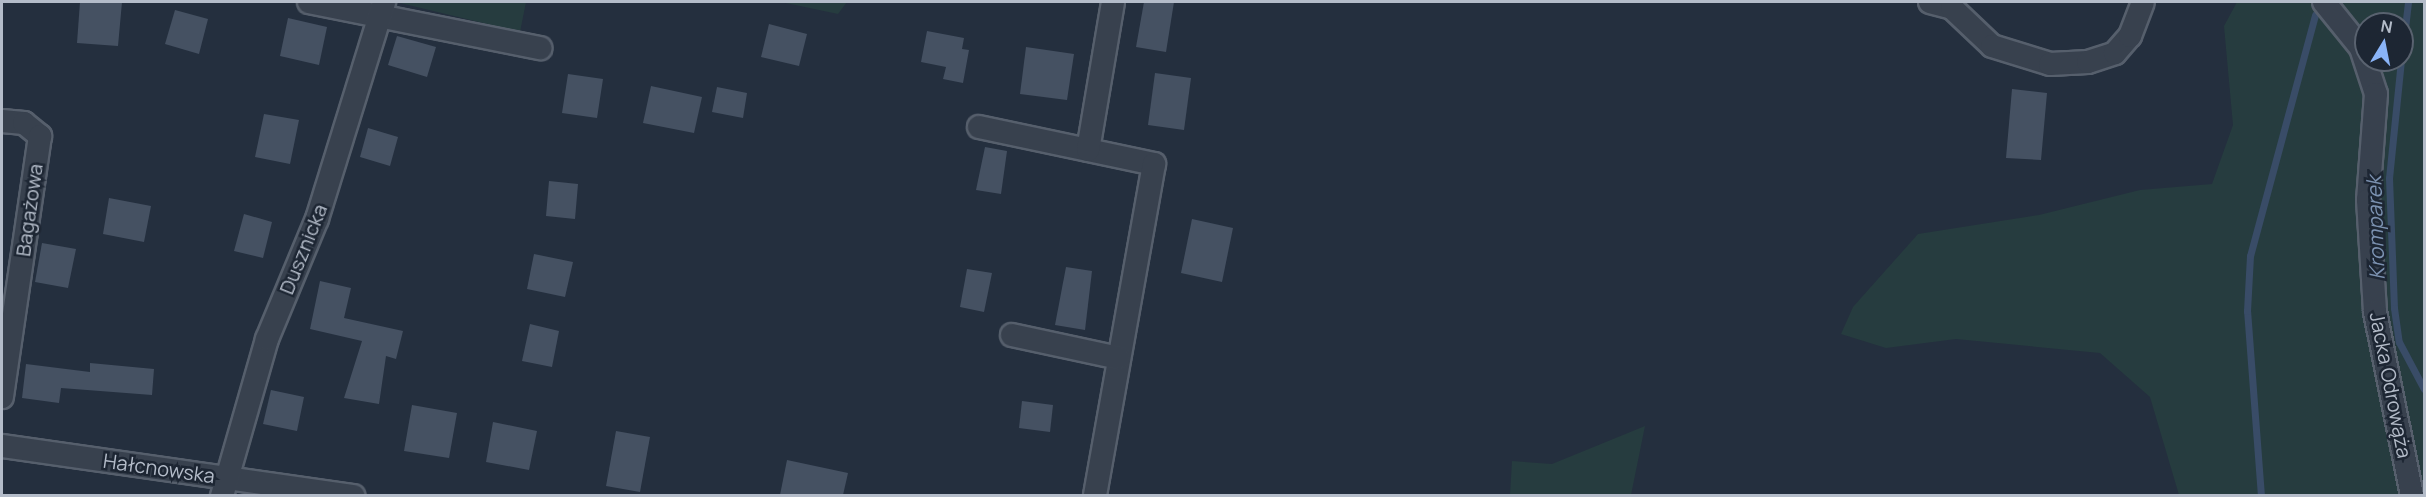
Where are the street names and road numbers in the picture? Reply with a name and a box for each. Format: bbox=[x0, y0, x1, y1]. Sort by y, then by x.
street label: Bagażowa bbox=[11, 162, 47, 258]
street label: Dusznicka bbox=[274, 200, 332, 298]
street label: Jacka Odrowąża bbox=[2365, 310, 2417, 460]
street label: Hałcnowska bbox=[102, 448, 216, 488]

